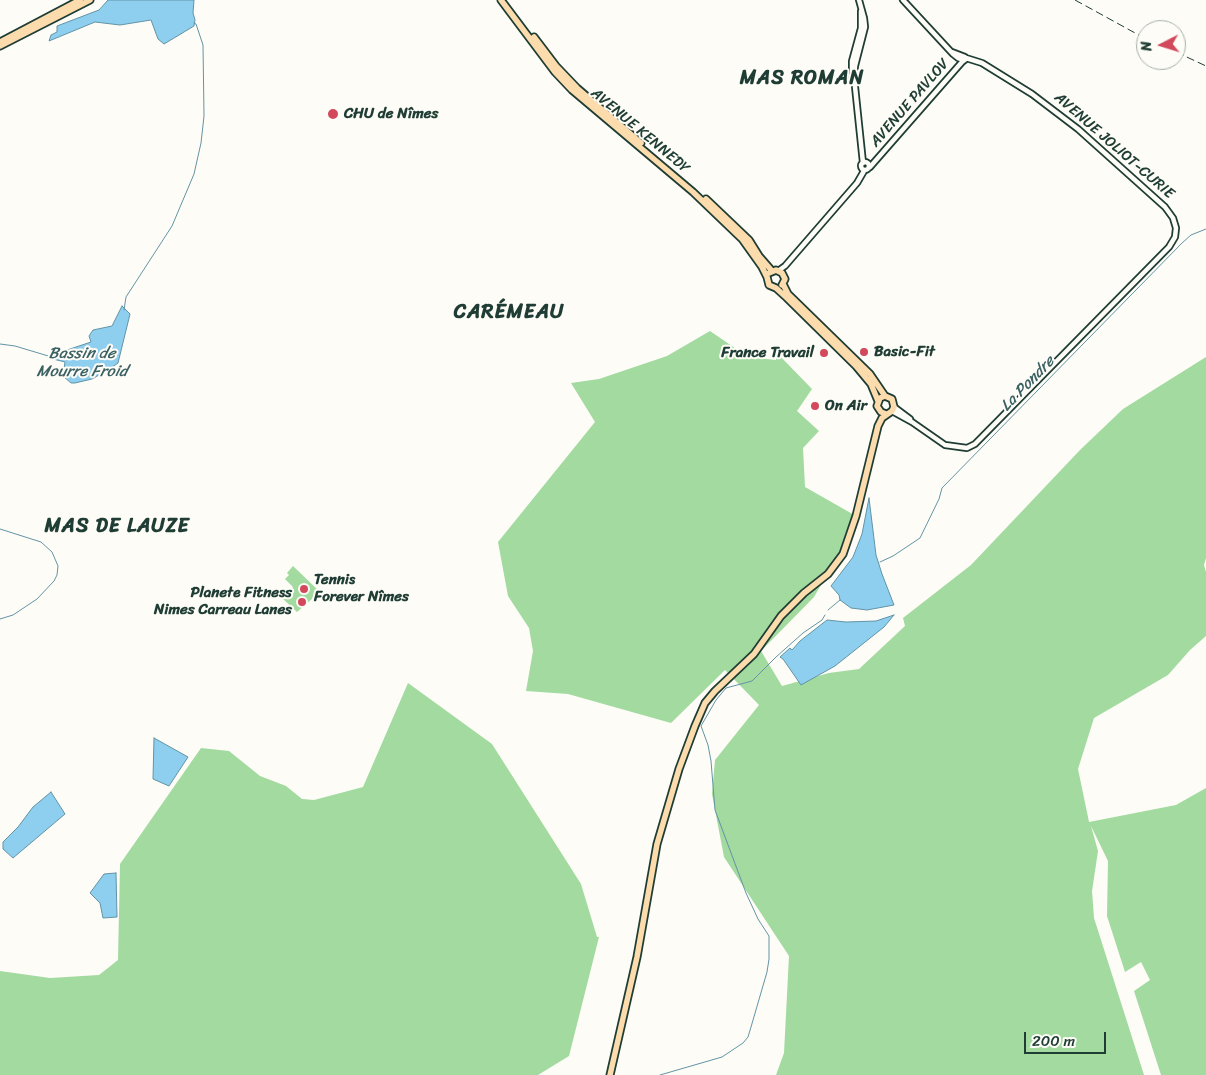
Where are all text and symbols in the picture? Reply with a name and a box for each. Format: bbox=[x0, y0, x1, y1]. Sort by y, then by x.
north arrow bbox=[1136, 20, 1186, 70]
text: N bbox=[1134, 40, 1159, 52]
street label: AVENUE PAVLOV bbox=[867, 55, 953, 151]
district label: MAS ROMAN bbox=[738, 67, 866, 91]
street label: AVENUE KENNEDY bbox=[587, 84, 693, 178]
street label: AVENUE JOLIOT-CURIE bbox=[1050, 89, 1178, 203]
place label: CHU de Nîmes bbox=[344, 105, 438, 123]
marker: CHU de Nîmes bbox=[326, 107, 340, 121]
district label: CARÉMEAU bbox=[453, 301, 565, 325]
place label: Basic-Fit bbox=[874, 343, 935, 361]
water label: Bassin de Mourre Froid bbox=[36, 344, 128, 382]
place label: France Travail bbox=[721, 344, 814, 362]
marker: Basic-Fit bbox=[858, 346, 870, 358]
marker: France Travail bbox=[818, 347, 830, 359]
water label: La Pondre bbox=[997, 352, 1059, 416]
place label: On Air bbox=[825, 397, 867, 415]
marker: On Air bbox=[809, 400, 821, 412]
district label: MAS DE LAUZE bbox=[43, 515, 191, 539]
place label: Tennis Forever Nîmes bbox=[314, 571, 409, 606]
marker: Tennis Forever Nîmes bbox=[298, 583, 310, 595]
place label: Planete Fitness Nimes Carreau Lanes bbox=[154, 584, 292, 619]
marker: Planete Fitness Nimes Carreau Lanes bbox=[296, 596, 308, 608]
scale bar bbox=[1026, 1022, 1108, 1054]
text: 200 m bbox=[1032, 1028, 1075, 1054]

